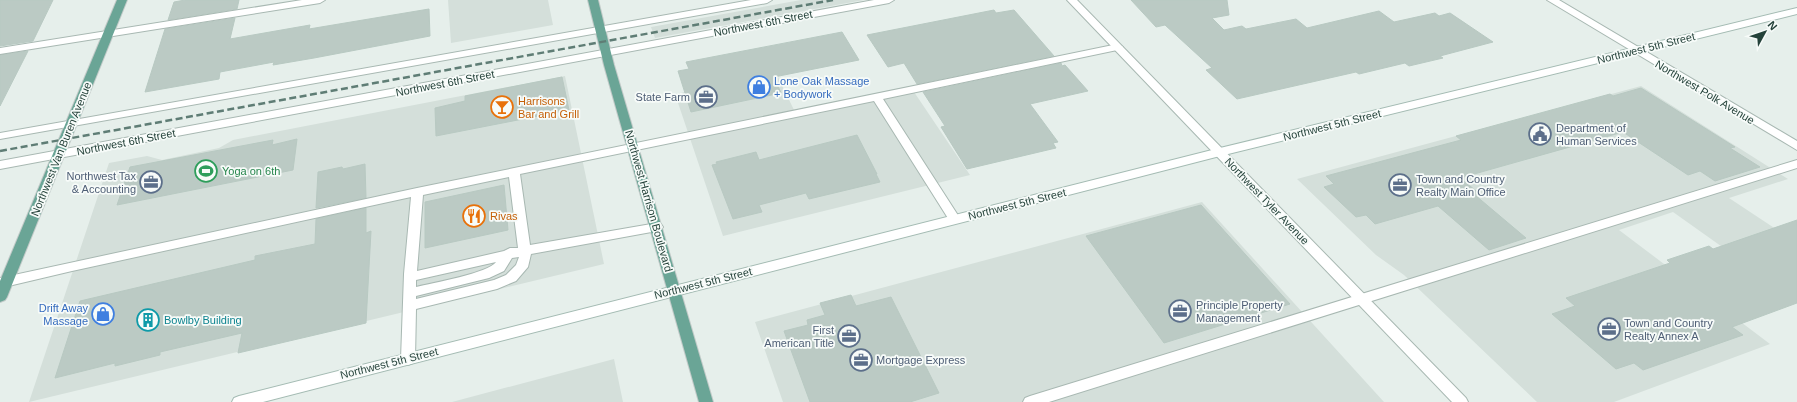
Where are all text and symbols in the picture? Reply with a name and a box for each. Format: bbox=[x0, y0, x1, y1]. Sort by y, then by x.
street label: Northwest 6th Street bbox=[713, 8, 813, 38]
north arrow bbox=[1745, 12, 1785, 52]
text: N bbox=[1766, 19, 1780, 33]
street label: Northwest 5th Street bbox=[1596, 30, 1696, 66]
street label: Northwest Polk Avenue bbox=[1653, 58, 1757, 126]
street label: Northwest 6th Street bbox=[395, 68, 495, 98]
shop icon: Lone Oak Massage + Bodywork bbox=[746, 74, 772, 100]
place label: Lone Oak Massage + Bodywork bbox=[774, 75, 869, 100]
street label: Northwest Van Buren Avenue bbox=[29, 80, 93, 218]
office icon: State Farm bbox=[693, 84, 719, 110]
place label: State Farm bbox=[636, 91, 690, 103]
bar icon: Harrisons Bar and Grill bbox=[489, 94, 515, 120]
place label: Harrisons Bar and Grill bbox=[518, 95, 579, 120]
street label: Northwest 5th Street bbox=[1282, 107, 1382, 143]
public building icon: Department of Human Services bbox=[1527, 121, 1553, 147]
place label: Department of Human Services bbox=[1556, 122, 1637, 147]
street label: Northwest 6th Street bbox=[76, 127, 176, 157]
street label: Northwest Harrison Boulevard bbox=[623, 129, 675, 273]
street label: Northwest Tyler Avenue bbox=[1222, 155, 1312, 247]
sports icon: Yoga on 6th bbox=[193, 158, 219, 184]
place label: Yoga on 6th bbox=[222, 165, 280, 177]
office icon: Northwest Tax & Accounting bbox=[138, 169, 164, 195]
place label: Northwest Tax & Accounting bbox=[67, 170, 136, 195]
office icon: Town and Country Realty Main Office bbox=[1387, 172, 1413, 198]
place label: Town and Country Realty Main Office bbox=[1416, 173, 1506, 198]
street label: Northwest 5th Street bbox=[967, 186, 1067, 222]
restaurant icon: Rivas bbox=[461, 203, 487, 229]
place label: Rivas bbox=[490, 210, 518, 222]
street label: Northwest 5th Street bbox=[653, 265, 753, 301]
office icon: Principle Property Management bbox=[1167, 298, 1193, 324]
place label: Principle Property Management bbox=[1196, 299, 1283, 324]
shop icon: Drift Away Massage bbox=[90, 301, 116, 327]
place label: Drift Away Massage bbox=[39, 302, 88, 327]
building icon: Bowlby Building bbox=[135, 307, 161, 333]
place label: Bowlby Building bbox=[164, 314, 242, 326]
office icon: Town and Country Realty Annex A bbox=[1596, 316, 1622, 342]
place label: Town and Country Realty Annex A bbox=[1624, 317, 1713, 342]
office icon: First American Title bbox=[836, 323, 862, 349]
place label: First American Title bbox=[764, 324, 834, 349]
street label: Northwest 5th Street bbox=[339, 345, 439, 381]
office icon: Mortgage Express bbox=[848, 347, 874, 373]
place label: Mortgage Express bbox=[876, 354, 966, 366]

